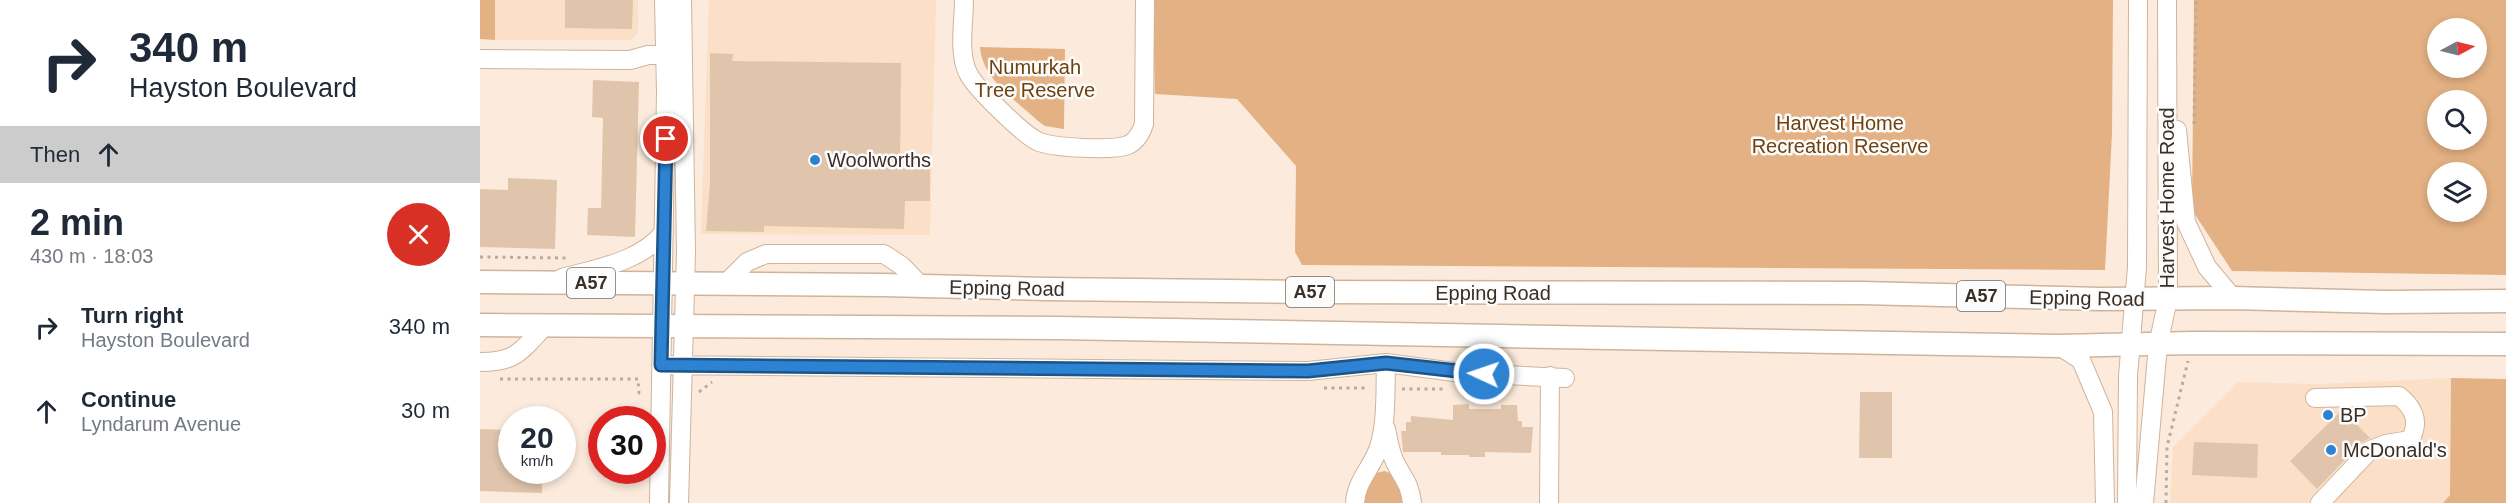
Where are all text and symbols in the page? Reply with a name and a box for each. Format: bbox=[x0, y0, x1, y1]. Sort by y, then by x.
north arrow bbox=[2427, 18, 2487, 78]
map controls bbox=[2427, 18, 2487, 222]
icon: right bbox=[30, 24, 108, 102]
text: 340 m bbox=[129, 24, 248, 71]
park label: Numurkah Tree Reserve bbox=[975, 56, 1095, 101]
text: Hayston Boulevard bbox=[129, 73, 357, 103]
button: search bbox=[2427, 90, 2487, 150]
street label: Harvest Home Road bbox=[2156, 107, 2178, 289]
park label: Harvest Home Recreation Reserve bbox=[1752, 112, 1928, 157]
pin bbox=[640, 113, 691, 164]
icon: arrive bbox=[649, 122, 682, 155]
icon: ahead bbox=[92, 138, 125, 171]
text: Then bbox=[30, 142, 80, 167]
place label: Woolworths bbox=[827, 149, 931, 171]
marker: Woolworths bbox=[808, 153, 822, 167]
button: layers bbox=[2427, 162, 2487, 222]
text: 2 min bbox=[30, 202, 124, 243]
button: close bbox=[387, 203, 450, 266]
text: 430 m · 18:03 bbox=[30, 245, 153, 267]
road number: A57 bbox=[567, 268, 615, 298]
street label: Epping Road bbox=[949, 276, 1065, 300]
road number: A57 bbox=[1286, 277, 1334, 307]
road number: A57 bbox=[1957, 281, 2005, 311]
street label: Epping Road bbox=[1435, 282, 1551, 304]
street label: Epping Road bbox=[2029, 286, 2145, 310]
text: Turn right bbox=[81, 303, 183, 328]
icon: right bbox=[30, 311, 63, 344]
text: 340 m bbox=[389, 314, 450, 339]
text: Hayston Boulevard bbox=[81, 329, 250, 351]
position arrow bbox=[1452, 342, 1516, 406]
text: Continue bbox=[81, 387, 176, 412]
icon: ahead bbox=[30, 395, 63, 428]
text: 30 m bbox=[401, 398, 450, 423]
place label: BP bbox=[2340, 404, 2367, 426]
speed limit sign: 30 bbox=[588, 406, 666, 484]
marker: BP bbox=[2321, 408, 2335, 422]
text: Lyndarum Avenue bbox=[81, 413, 241, 435]
text: 20 bbox=[520, 421, 554, 454]
place label: McDonald's bbox=[2343, 439, 2447, 461]
marker: McDonald's bbox=[2324, 443, 2338, 457]
text: km/h bbox=[521, 452, 553, 469]

